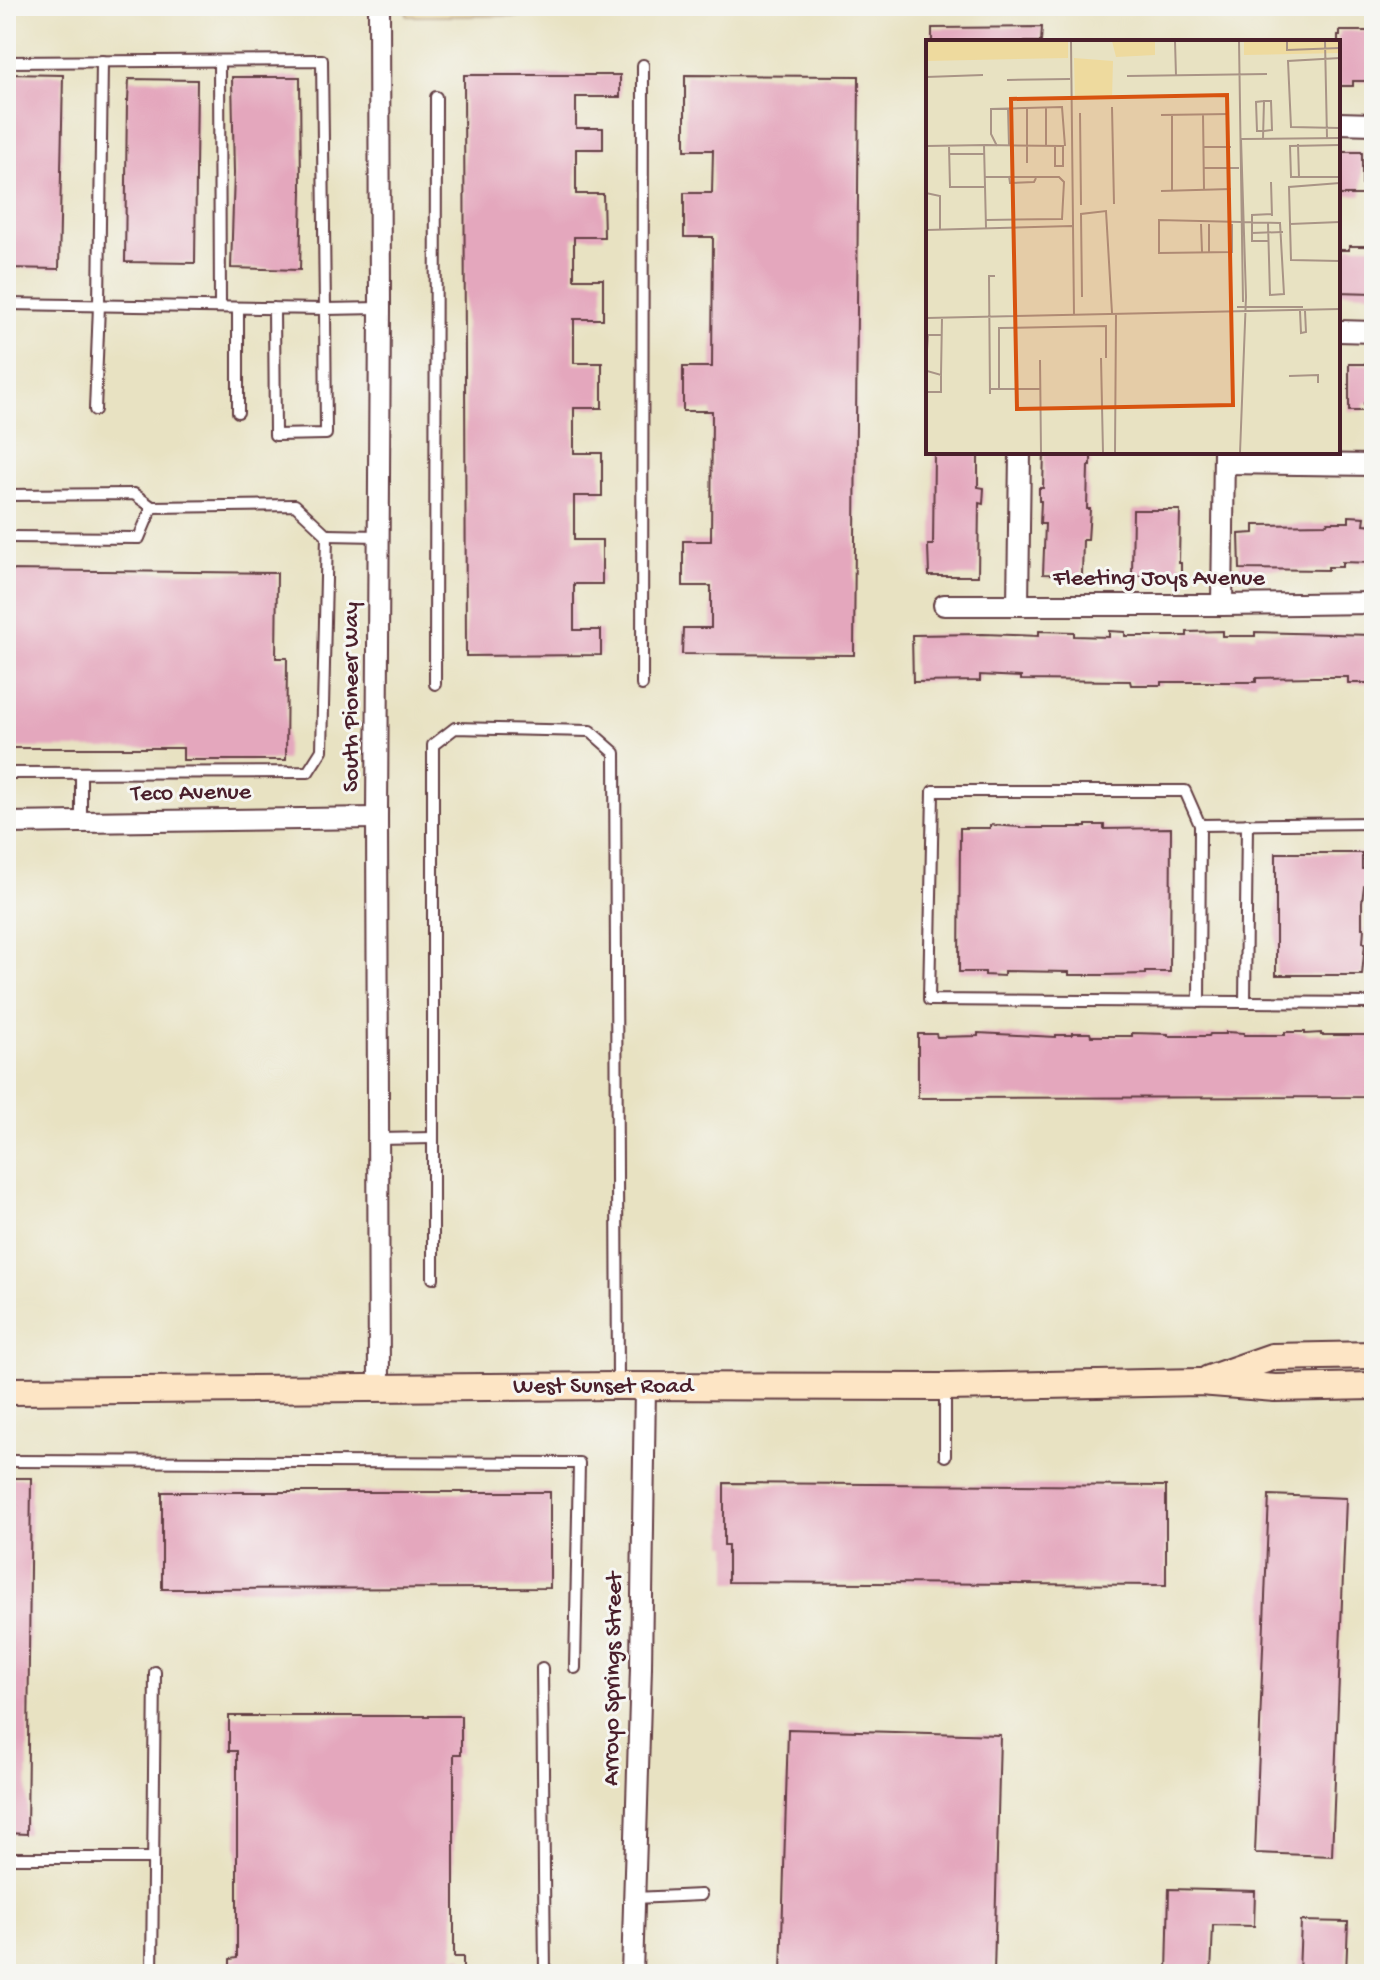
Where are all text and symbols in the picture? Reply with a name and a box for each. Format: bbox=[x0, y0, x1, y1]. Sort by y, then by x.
inset map bbox=[926, 40, 1340, 454]
street label: Fleeting Joys Avenue bbox=[1052, 565, 1265, 594]
street label: South Pioneer Way bbox=[338, 602, 367, 792]
street label: Teco Avenue bbox=[129, 778, 252, 810]
street label: West Sunset Road bbox=[513, 1373, 695, 1402]
street label: Arroyo Springs Street bbox=[598, 1570, 630, 1786]

